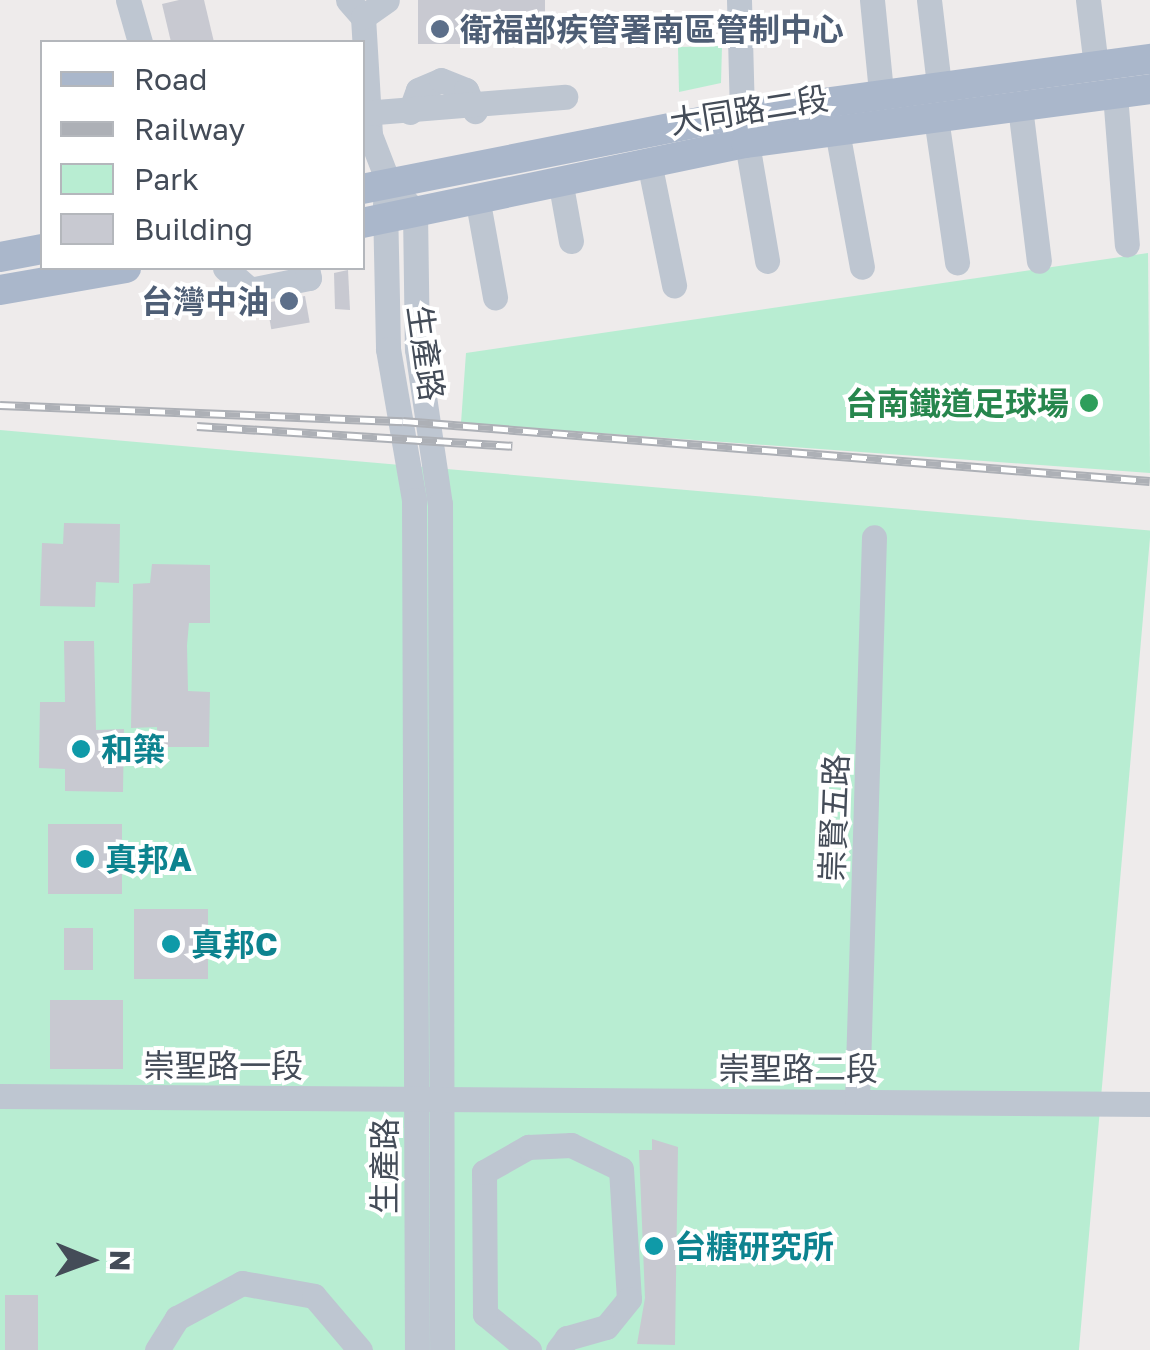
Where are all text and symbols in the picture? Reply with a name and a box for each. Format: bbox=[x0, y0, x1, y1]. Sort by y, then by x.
place label: 衛福部疾管署南區管制中心 bbox=[460, 10, 844, 48]
marker: 衛福部疾管署南區管制中心 bbox=[429, 18, 451, 40]
legend bbox=[40, 40, 365, 270]
text: Road bbox=[134, 61, 208, 97]
street label: 大同路二段 bbox=[667, 79, 831, 141]
text: Railway bbox=[134, 111, 245, 147]
text: Park bbox=[134, 161, 199, 197]
text: Building bbox=[134, 211, 253, 247]
place label: 台灣中油 bbox=[141, 282, 269, 320]
marker: 台灣中油 bbox=[278, 290, 300, 312]
street label: 生產路 bbox=[400, 303, 452, 403]
place label: 台南鐵道足球場 bbox=[845, 384, 1069, 422]
marker: 台南鐵道足球場 bbox=[1078, 392, 1100, 414]
place label: 和築 bbox=[101, 730, 165, 768]
marker: 和築 bbox=[70, 738, 92, 760]
street label: 崇賢五路 bbox=[813, 753, 855, 883]
place label: 真邦A bbox=[105, 840, 192, 878]
marker: 真邦A bbox=[74, 848, 96, 870]
place label: 真邦C bbox=[191, 925, 278, 963]
marker: 真邦C bbox=[160, 933, 182, 955]
street label: 崇聖路一段 bbox=[143, 1046, 303, 1084]
street label: 崇聖路二段 bbox=[718, 1049, 878, 1087]
street label: 生產路 bbox=[365, 1118, 403, 1214]
north arrow bbox=[40, 1210, 140, 1310]
place label: 台糖研究所 bbox=[674, 1227, 834, 1265]
marker: 台糖研究所 bbox=[643, 1235, 665, 1257]
text: N bbox=[104, 1250, 137, 1271]

